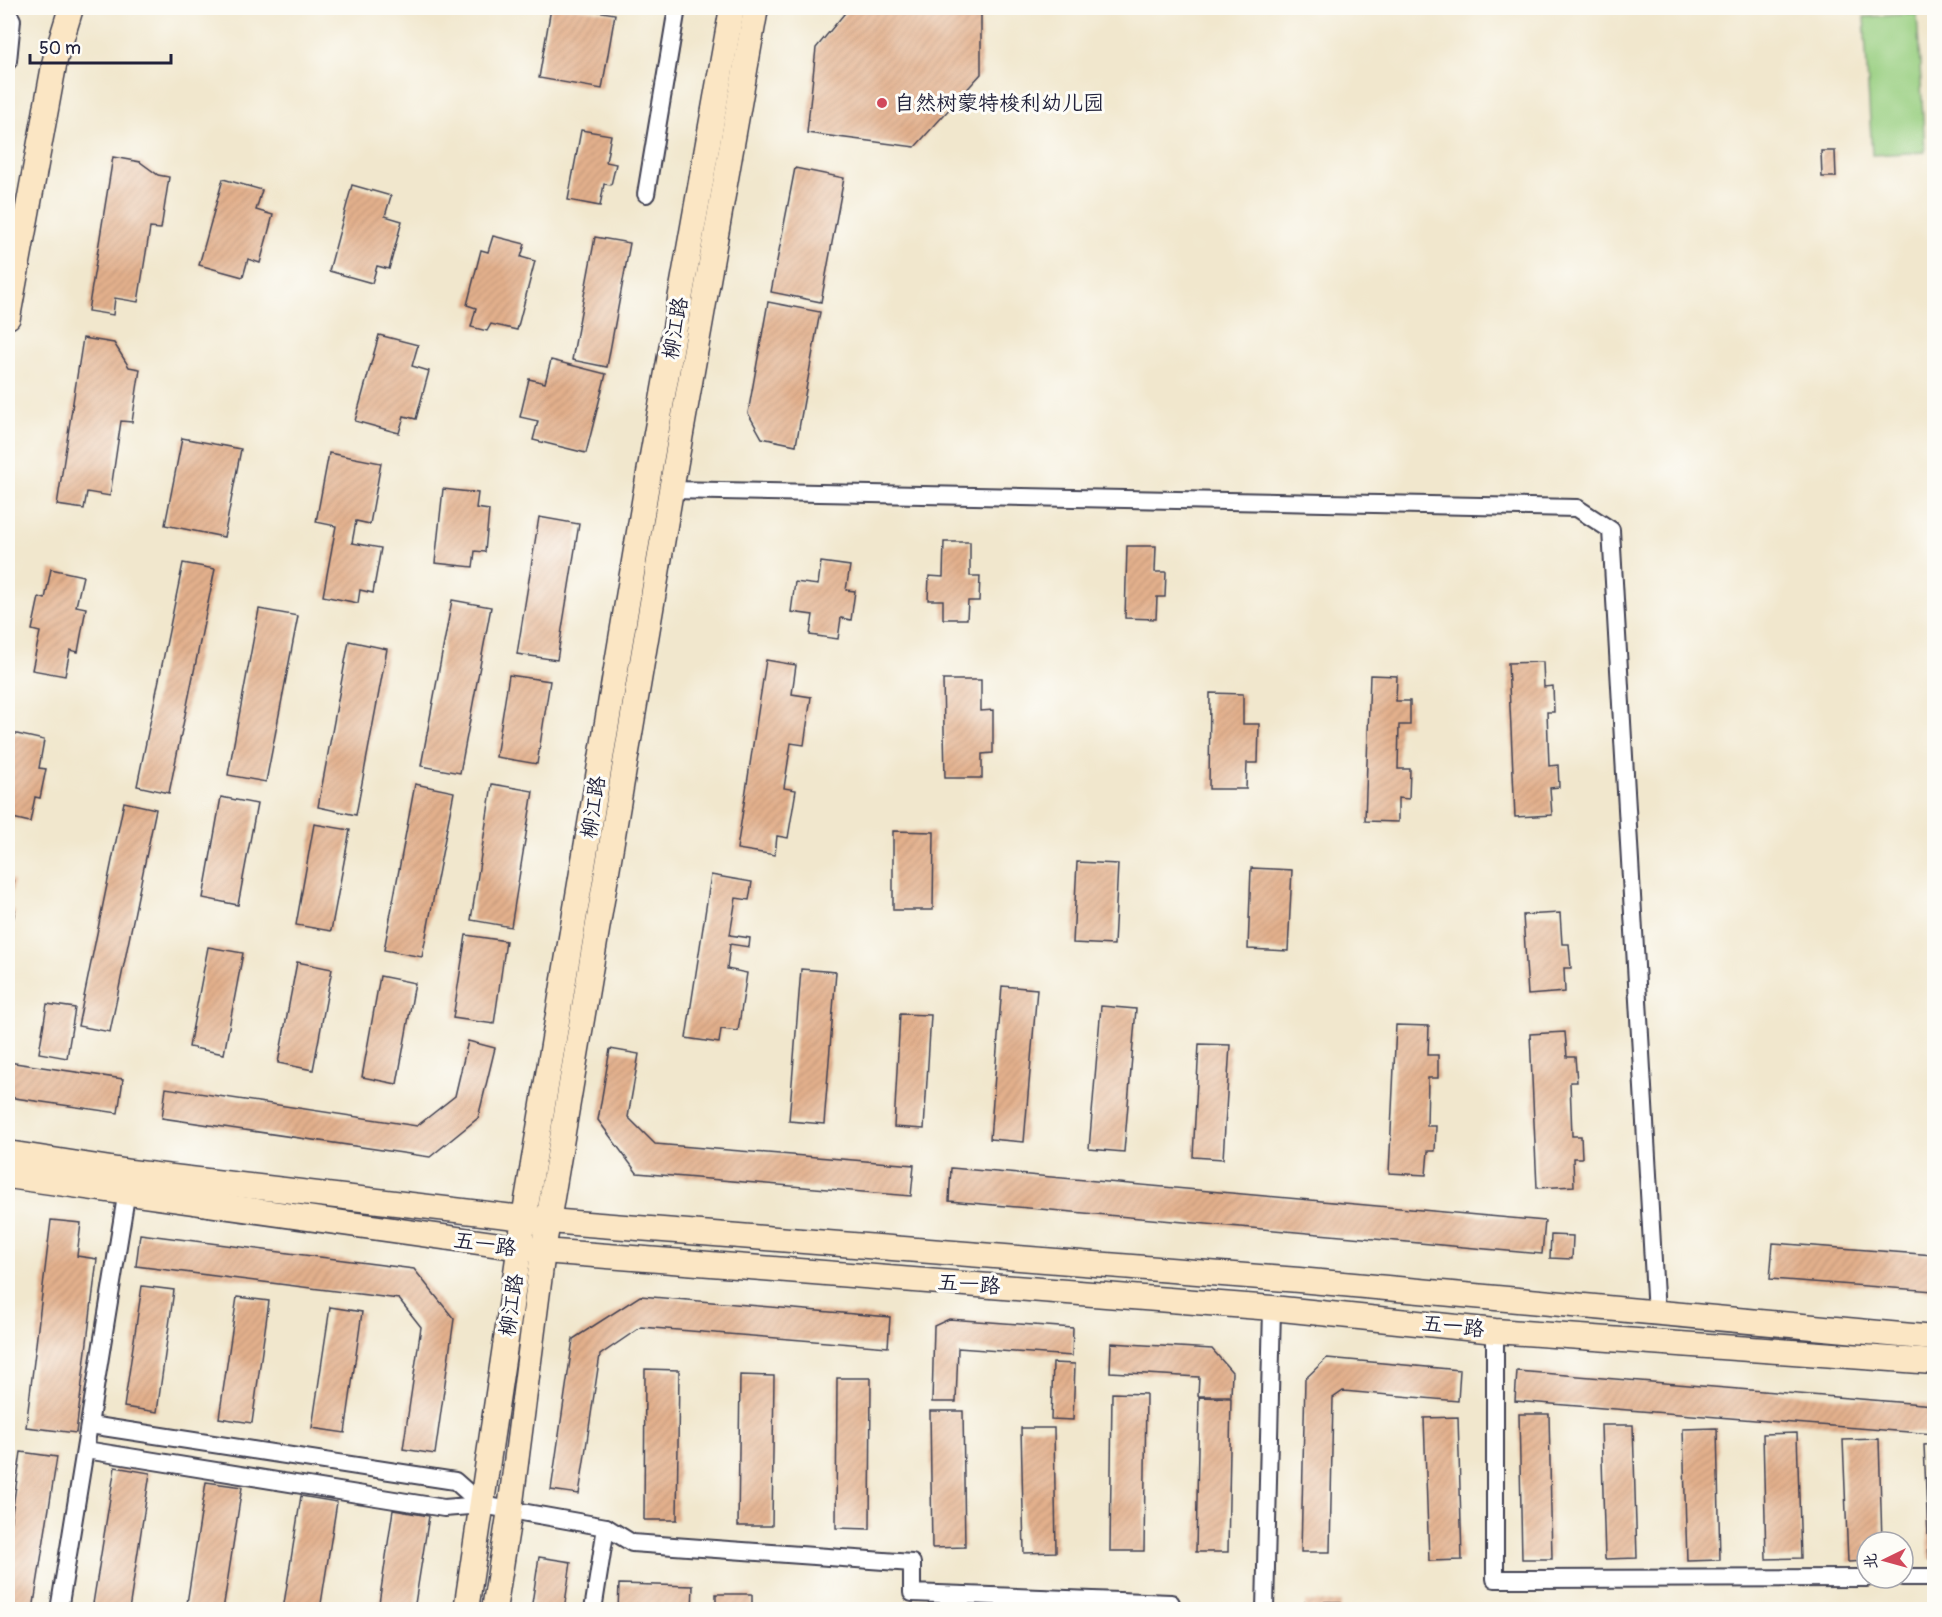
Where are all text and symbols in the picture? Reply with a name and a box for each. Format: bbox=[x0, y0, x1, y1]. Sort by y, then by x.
scale bar bbox=[30, 27, 171, 65]
text: 50 m bbox=[39, 37, 81, 60]
place label: 自然树蒙特梭利幼儿园 bbox=[894, 90, 1104, 117]
marker: 自然树蒙特梭利幼儿园 bbox=[875, 96, 889, 110]
street label: 柳江路 bbox=[657, 295, 694, 361]
street label: 柳江路 bbox=[575, 774, 612, 840]
street label: 五一路 bbox=[452, 1227, 518, 1262]
street label: 五一路 bbox=[937, 1269, 1001, 1300]
street label: 柳江路 bbox=[494, 1272, 529, 1338]
street label: 五一路 bbox=[1420, 1310, 1486, 1343]
north arrow bbox=[1855, 1530, 1915, 1590]
text: 北 bbox=[1860, 1552, 1882, 1570]

